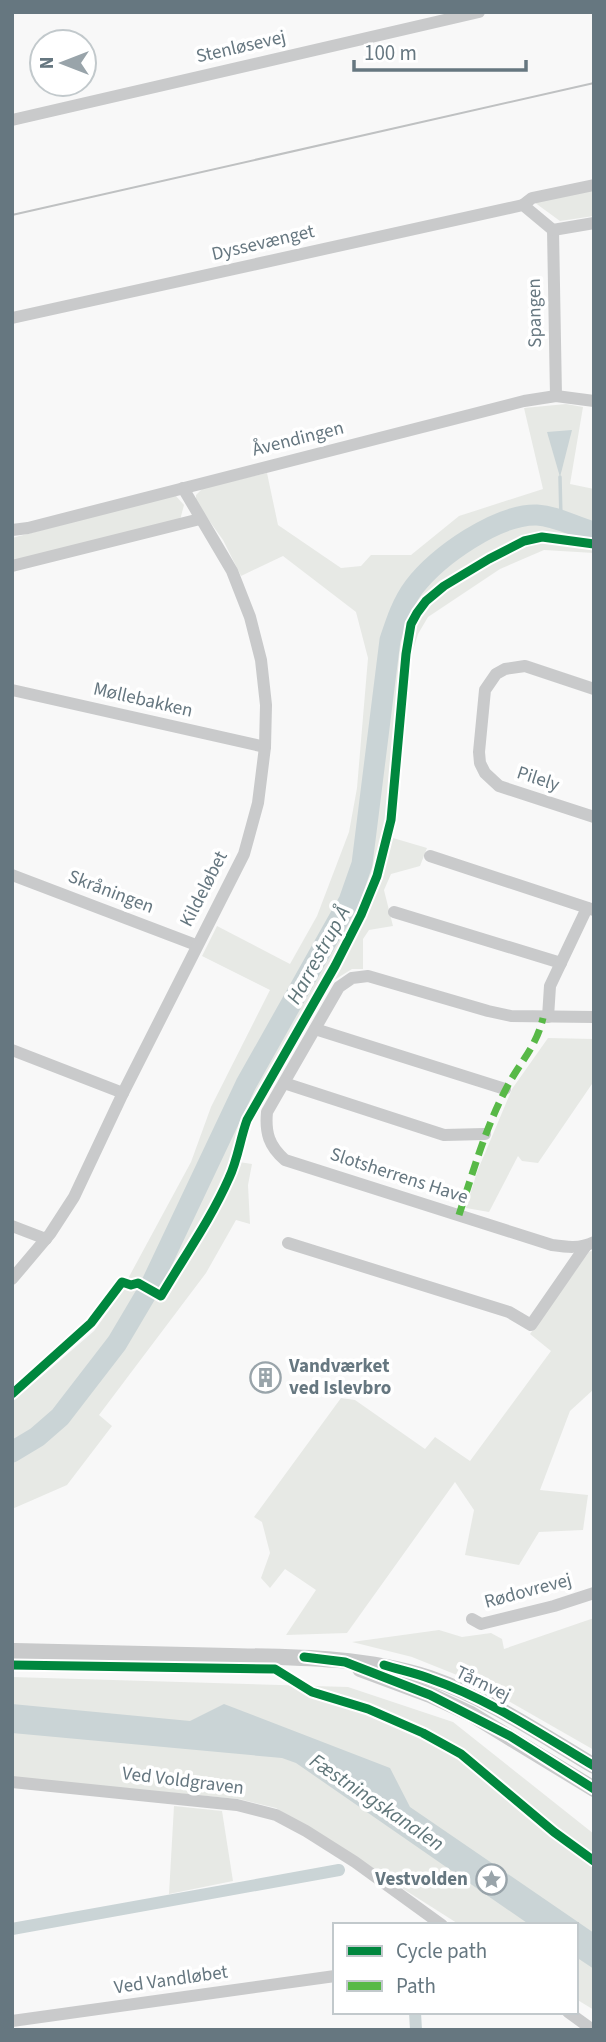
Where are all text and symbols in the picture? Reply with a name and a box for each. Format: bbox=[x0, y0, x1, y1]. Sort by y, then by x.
street label: Stenløsevej bbox=[194, 24, 288, 70]
north arrow bbox=[28, 28, 98, 98]
scale bar bbox=[354, 28, 526, 72]
text: 100 m bbox=[364, 38, 417, 68]
text: N bbox=[34, 57, 61, 69]
street label: Dyssevænget bbox=[209, 218, 318, 268]
street label: Spangen bbox=[521, 278, 549, 348]
street label: Åvendingen bbox=[249, 415, 347, 463]
street label: Møllebakken bbox=[91, 675, 195, 725]
street label: Pilely bbox=[513, 759, 563, 799]
street label: Kildeløbet bbox=[173, 846, 235, 932]
street label: Skråningen bbox=[64, 863, 158, 921]
water label: Harrestrup Å bbox=[279, 900, 357, 1010]
street label: Slotsherrens Have bbox=[327, 1141, 471, 1211]
place label: Vandværket ved Islevbro bbox=[288, 1353, 391, 1402]
building icon: Vandværket ved Islevbro bbox=[249, 1360, 283, 1394]
street label: Rødovrevej bbox=[481, 1566, 575, 1616]
street label: Tårnvej bbox=[451, 1659, 515, 1709]
water label: Fæstningskanalen bbox=[304, 1746, 450, 1858]
street label: Ved Voldgraven bbox=[121, 1760, 245, 1802]
place icon: Vestvolden bbox=[474, 1862, 508, 1896]
place label: Vestvolden bbox=[374, 1866, 468, 1893]
legend bbox=[333, 1923, 578, 2014]
text: Cycle path bbox=[396, 1936, 487, 1966]
street label: Ved Vandløbet bbox=[112, 1959, 230, 2001]
text: Path bbox=[396, 1971, 436, 2001]

